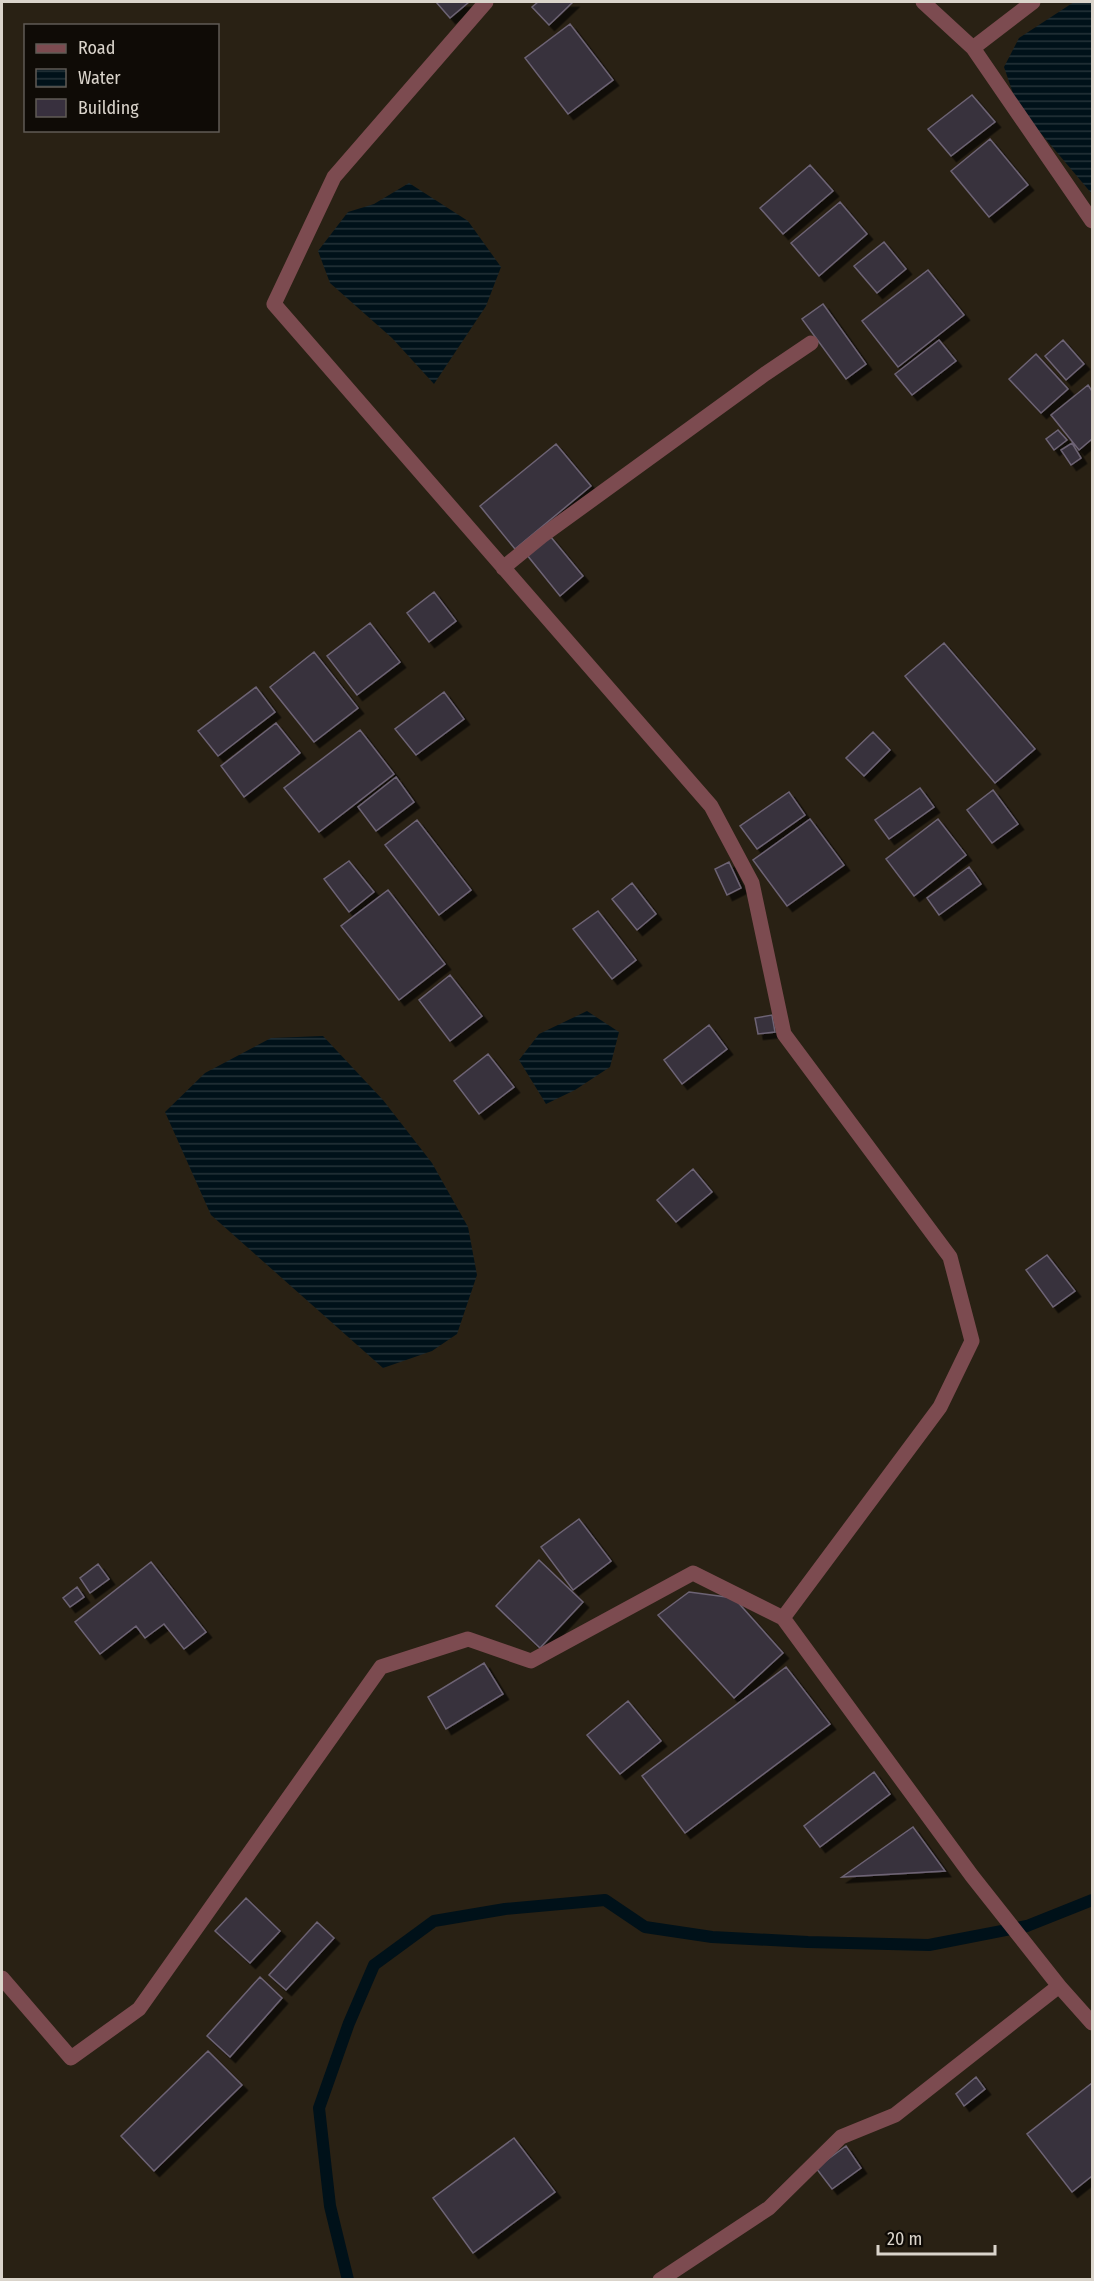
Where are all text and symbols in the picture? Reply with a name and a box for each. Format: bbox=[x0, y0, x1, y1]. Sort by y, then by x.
legend bbox=[24, 24, 219, 132]
text: Road bbox=[78, 37, 115, 59]
text: Water bbox=[78, 67, 121, 89]
text: Building bbox=[78, 97, 139, 119]
scale bar bbox=[878, 2218, 995, 2256]
text: 20 m bbox=[887, 2228, 922, 2250]

